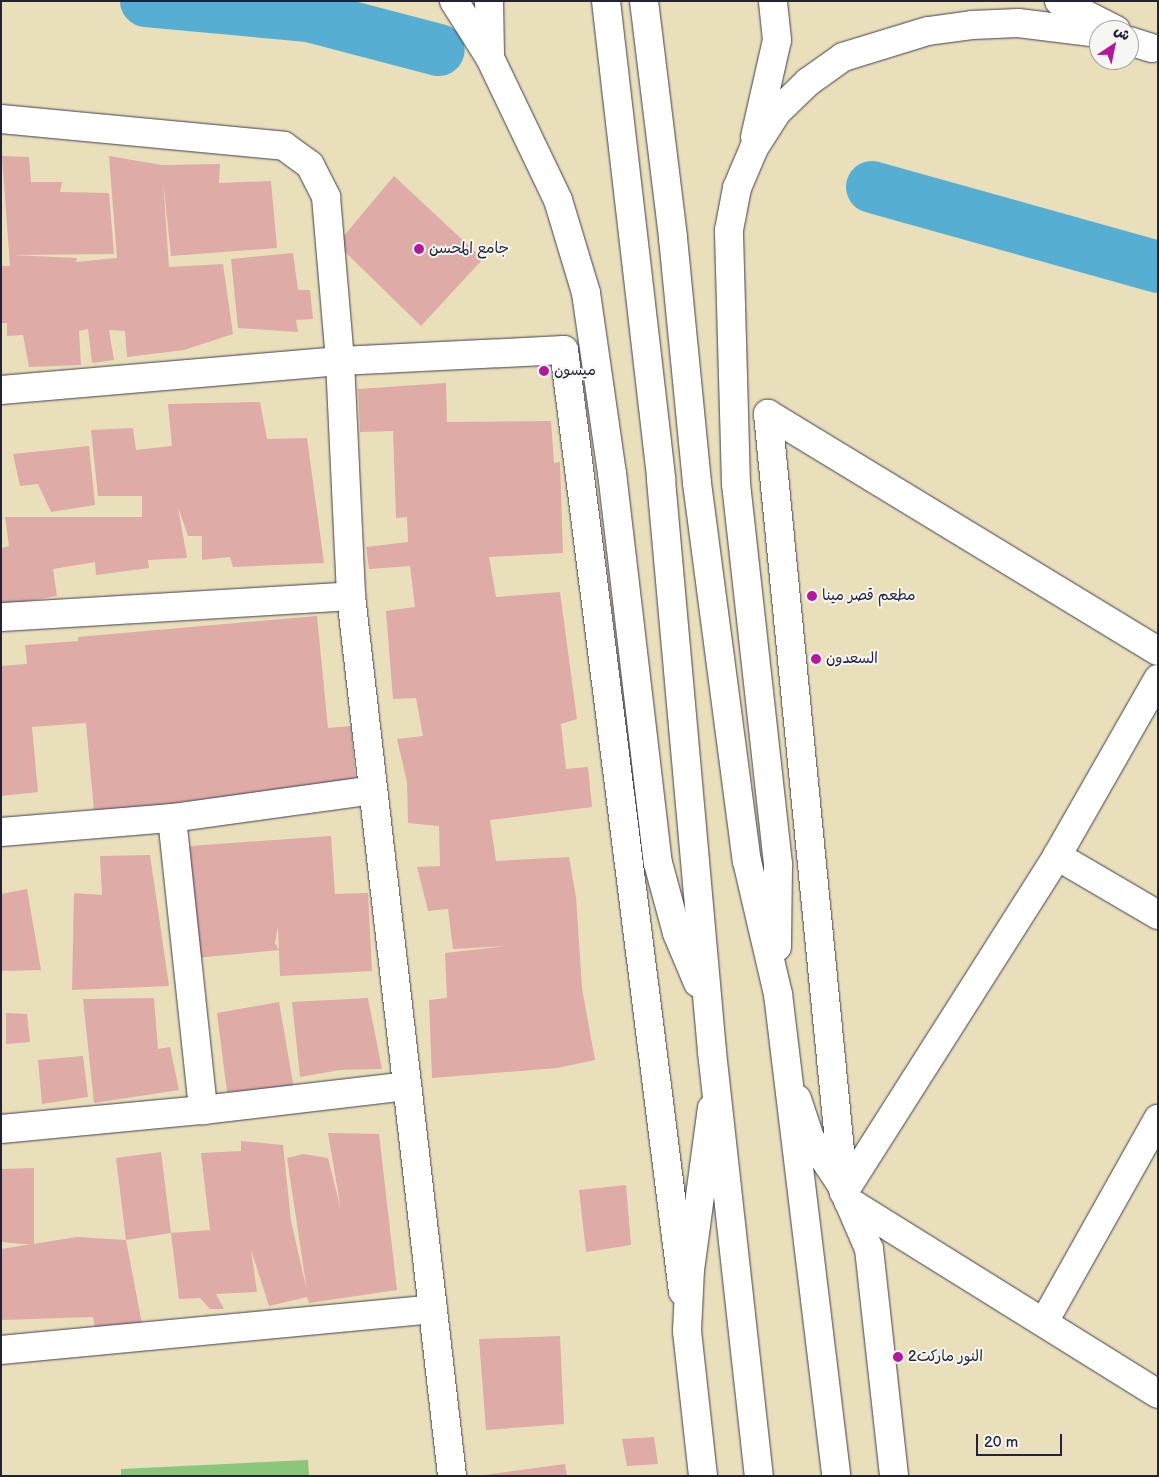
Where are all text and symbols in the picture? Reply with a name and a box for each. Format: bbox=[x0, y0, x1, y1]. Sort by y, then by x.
north arrow bbox=[1089, 20, 1139, 70]
text: ش bbox=[1111, 22, 1133, 44]
place label: جامع المحسن bbox=[429, 240, 509, 258]
marker: جامع المحسن bbox=[413, 243, 425, 255]
place label: ميسون bbox=[554, 362, 596, 380]
marker: ميسون bbox=[538, 365, 550, 377]
place label: مطعم قصر مينا bbox=[822, 587, 916, 605]
marker: مطعم قصر مينا bbox=[806, 590, 818, 602]
place label: السعدون bbox=[826, 650, 878, 668]
marker: السعدون bbox=[810, 653, 822, 665]
place label: النور ماركت2 bbox=[908, 1348, 983, 1366]
marker: النور ماركت2 bbox=[892, 1351, 904, 1363]
scale bar bbox=[979, 1424, 1065, 1456]
text: 20 m bbox=[984, 1433, 1018, 1452]

